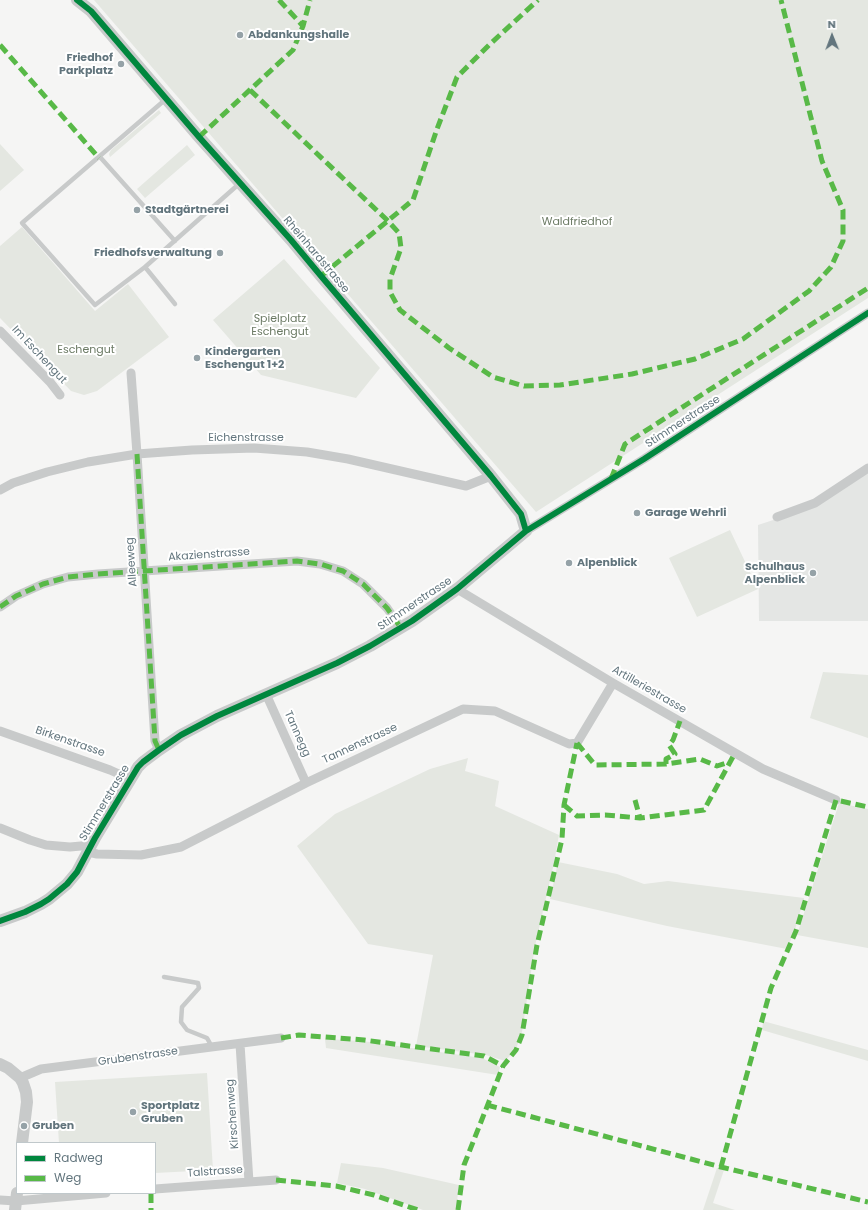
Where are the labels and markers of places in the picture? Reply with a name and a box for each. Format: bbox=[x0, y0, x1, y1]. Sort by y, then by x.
place label: Abdankungshalle bbox=[248, 28, 349, 42]
marker: Abdankungshalle bbox=[235, 30, 245, 40]
place label: Friedhof Parkplatz bbox=[59, 51, 113, 77]
marker: Friedhof Parkplatz bbox=[116, 59, 126, 69]
place label: Stadtgärtnerei bbox=[145, 203, 229, 217]
marker: Stadtgärtnerei bbox=[132, 205, 142, 215]
place label: Friedhofsverwaltung bbox=[94, 246, 212, 260]
marker: Friedhofsverwaltung bbox=[215, 248, 225, 258]
place label: Kindergarten Eschengut 1+2 bbox=[205, 345, 284, 371]
marker: Kindergarten Eschengut 1+2 bbox=[192, 353, 202, 363]
place label: Garage Wehrli bbox=[645, 506, 727, 520]
marker: Garage Wehrli bbox=[632, 508, 642, 518]
place label: Alpenblick bbox=[577, 556, 637, 570]
marker: Alpenblick bbox=[564, 558, 574, 568]
place label: Schulhaus Alpenblick bbox=[745, 560, 805, 586]
marker: Schulhaus Alpenblick bbox=[808, 568, 818, 578]
place label: Sportplatz Gruben bbox=[141, 1099, 200, 1125]
marker: Sportplatz Gruben bbox=[128, 1107, 138, 1117]
place label: Gruben bbox=[32, 1119, 74, 1133]
marker: Gruben bbox=[19, 1121, 29, 1131]

